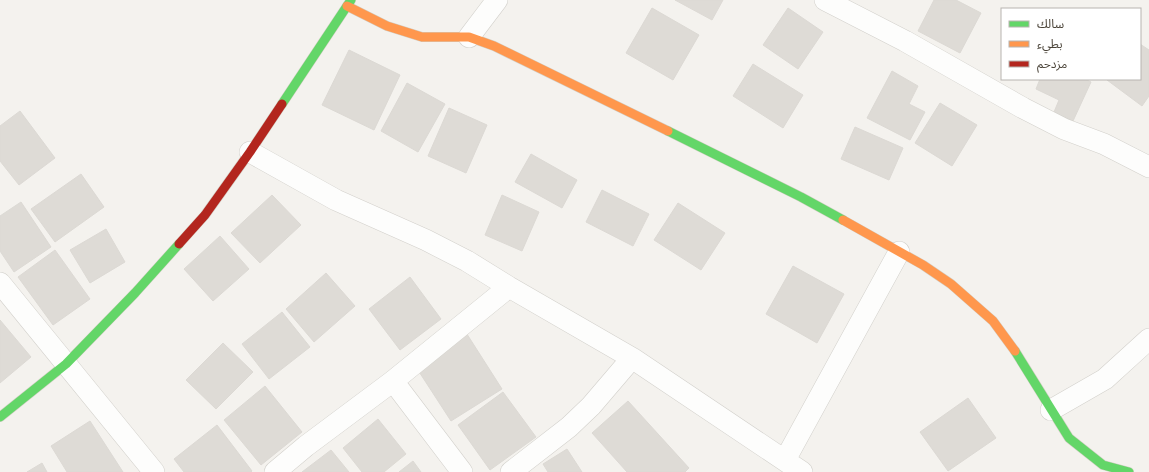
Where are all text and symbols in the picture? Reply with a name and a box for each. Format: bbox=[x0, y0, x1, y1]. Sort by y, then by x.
legend bbox=[1001, 8, 1141, 80]
text: سالك bbox=[1037, 17, 1064, 32]
text: بطيء bbox=[1037, 37, 1063, 54]
text: مزدحم bbox=[1037, 57, 1067, 73]

